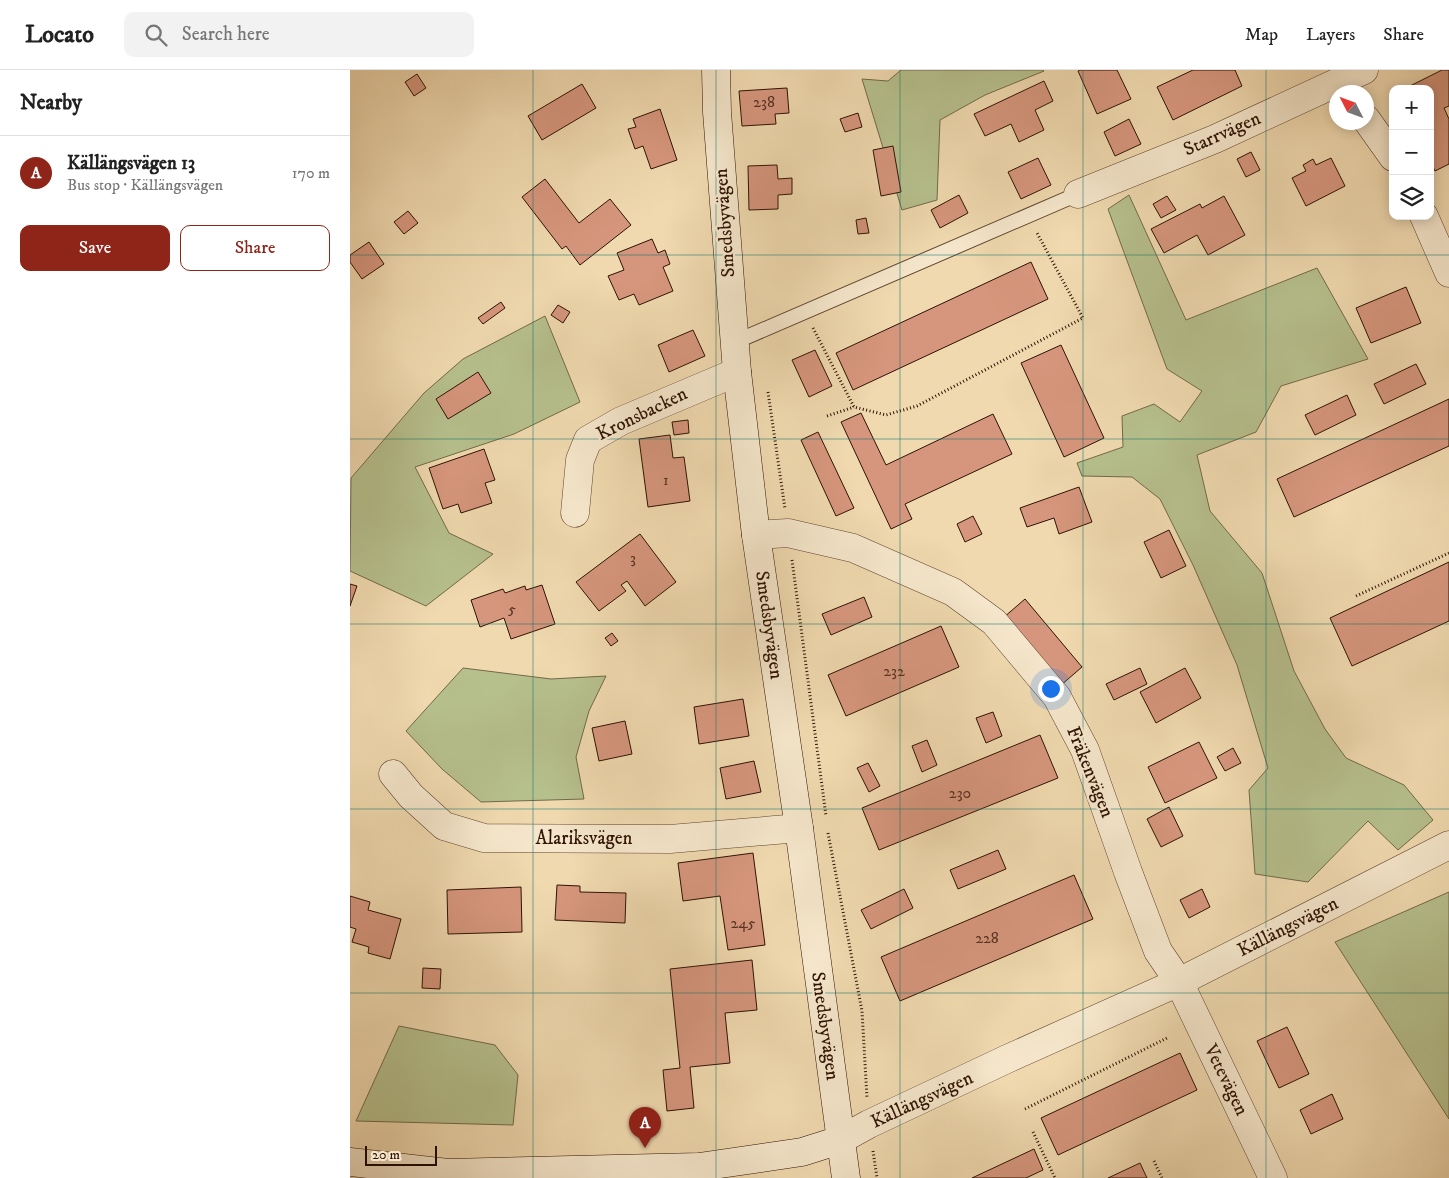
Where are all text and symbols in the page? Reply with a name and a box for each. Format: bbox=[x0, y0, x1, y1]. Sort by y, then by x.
search box bbox=[124, 12, 474, 57]
text: Locato bbox=[25, 20, 94, 50]
icon: search bbox=[142, 21, 170, 49]
text: Search here bbox=[182, 23, 270, 46]
text: Map bbox=[1245, 24, 1278, 46]
text: Layers bbox=[1306, 24, 1355, 46]
text: Share bbox=[1383, 24, 1424, 46]
north arrow bbox=[1329, 85, 1374, 130]
map controls bbox=[1389, 85, 1434, 220]
button: + bbox=[1389, 85, 1434, 130]
text: Nearby bbox=[20, 90, 82, 116]
house number: 238 bbox=[753, 92, 775, 112]
street label: Starrvägen bbox=[1180, 107, 1264, 161]
button: − bbox=[1389, 130, 1434, 175]
text: Källängsvägen 13 bbox=[67, 152, 195, 175]
text: A bbox=[31, 163, 41, 183]
text: 170 m bbox=[292, 163, 330, 183]
street label: Smedsbyvägen bbox=[710, 168, 740, 278]
text: Bus stop · Källängsvägen bbox=[67, 175, 223, 195]
button: layers bbox=[1389, 175, 1434, 220]
button: Save bbox=[20, 225, 170, 271]
button: Share bbox=[180, 225, 330, 271]
street label: Kronsbacken bbox=[593, 382, 691, 446]
house number: 1 bbox=[663, 470, 669, 490]
house number: 3 bbox=[630, 548, 636, 568]
street label: Smedsbyvägen bbox=[750, 569, 788, 681]
house number: 5 bbox=[508, 599, 516, 619]
house number: 232 bbox=[883, 661, 905, 681]
your location bbox=[1038, 676, 1064, 702]
street label: Fräkenvägen bbox=[1061, 723, 1119, 821]
house number: 230 bbox=[949, 783, 971, 803]
street label: Alariksvägen bbox=[535, 827, 633, 850]
street label: Källängsvägen bbox=[1234, 892, 1342, 962]
house number: 245 bbox=[731, 913, 756, 933]
house number: 228 bbox=[975, 928, 999, 948]
street label: Smedsbyvägen bbox=[806, 970, 844, 1082]
street label: Vetevägen bbox=[1198, 1040, 1253, 1119]
street label: Källängsvägen bbox=[867, 1066, 977, 1134]
pin: A bbox=[629, 1107, 661, 1148]
scale bar bbox=[365, 1143, 438, 1166]
text: 20 m bbox=[372, 1146, 400, 1164]

